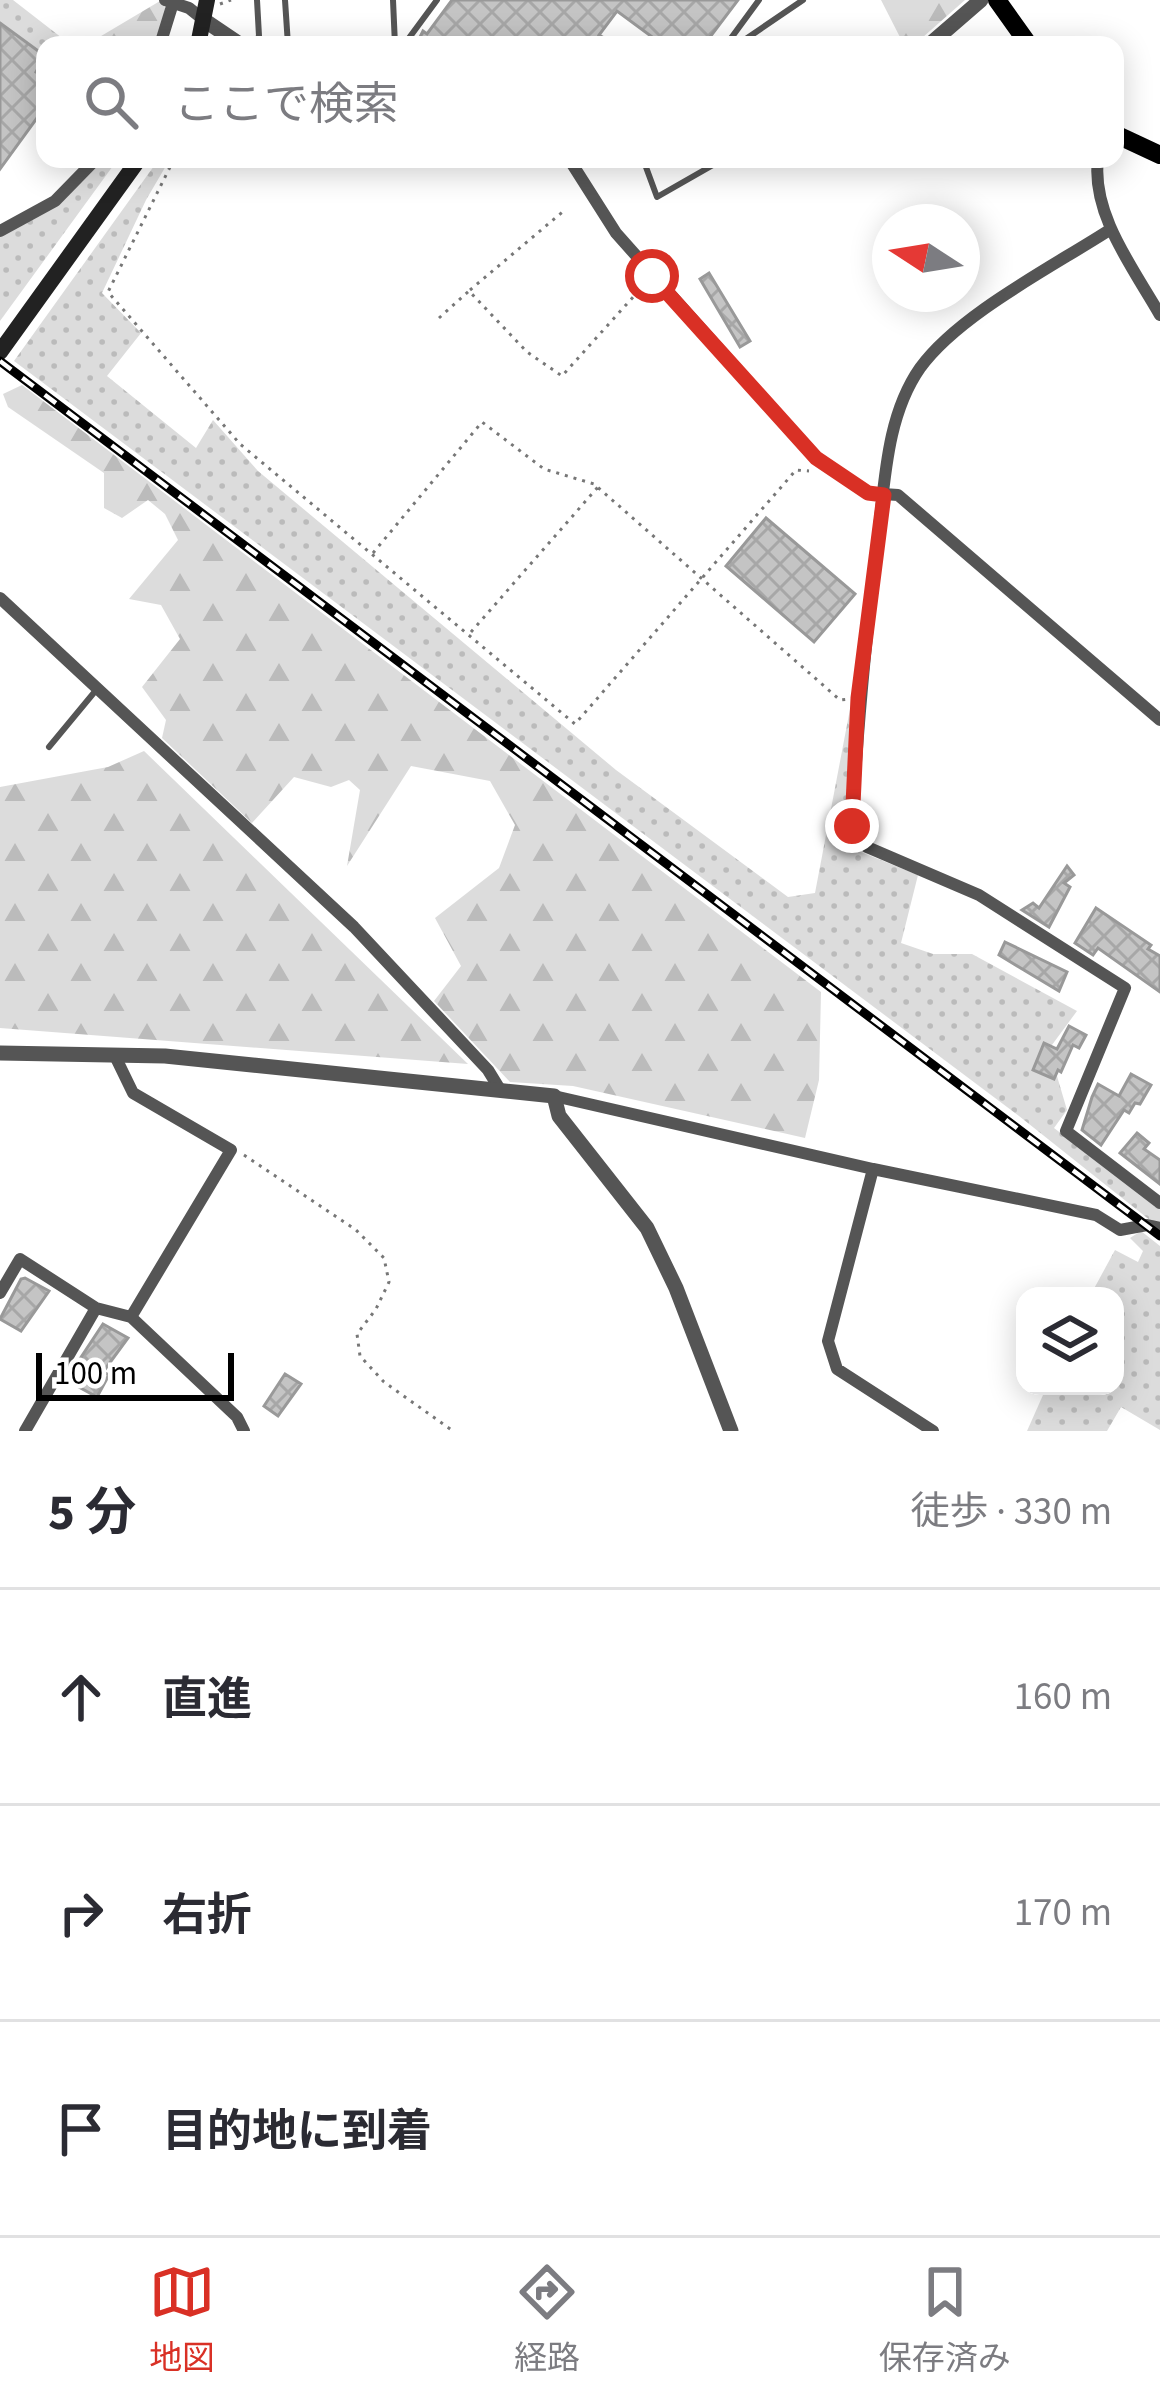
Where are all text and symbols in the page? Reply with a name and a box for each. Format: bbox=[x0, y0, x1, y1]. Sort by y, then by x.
search box bbox=[36, 36, 1124, 168]
icon: search bbox=[78, 69, 144, 135]
text: ここで検索 bbox=[174, 73, 399, 137]
north arrow bbox=[872, 204, 980, 312]
route start bbox=[625, 249, 679, 303]
route end bbox=[825, 799, 879, 853]
map controls bbox=[1016, 1287, 1124, 1395]
button: layers bbox=[1016, 1287, 1124, 1395]
scale bar bbox=[36, 1347, 234, 1400]
text: 100 m bbox=[54, 1350, 137, 1397]
text: 5 分 bbox=[48, 1477, 136, 1549]
text: 徒歩 · 330 m bbox=[910, 1484, 1112, 1540]
icon: ahead bbox=[48, 1664, 114, 1730]
text: 直進 bbox=[162, 1668, 252, 1732]
text: 160 m bbox=[1014, 1669, 1112, 1725]
icon: right bbox=[48, 1880, 114, 1946]
text: 右折 bbox=[162, 1884, 252, 1948]
text: 170 m bbox=[1014, 1885, 1112, 1941]
icon: arrive bbox=[48, 2096, 114, 2162]
text: 目的地に到着 bbox=[162, 2100, 432, 2164]
tab: 地図 bbox=[149, 2259, 215, 2382]
tab: 経路 bbox=[514, 2259, 580, 2382]
tab: 保存済み bbox=[879, 2259, 1011, 2382]

